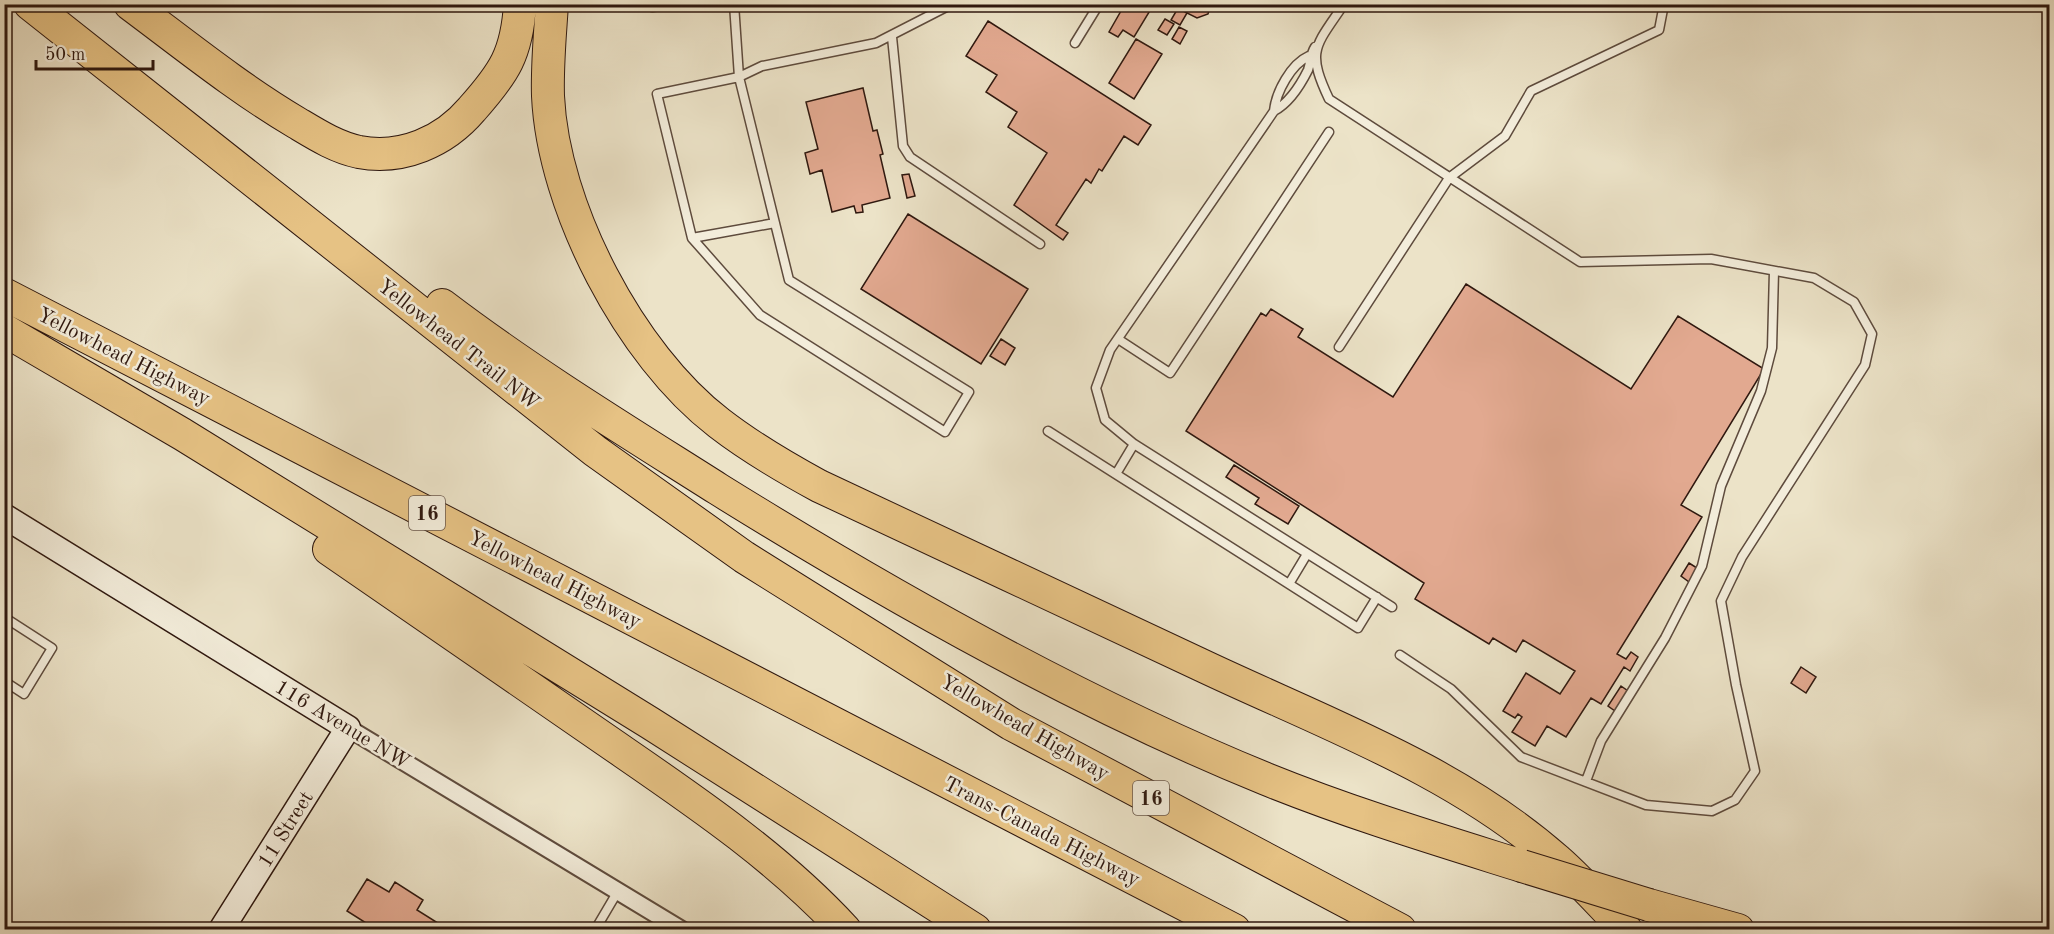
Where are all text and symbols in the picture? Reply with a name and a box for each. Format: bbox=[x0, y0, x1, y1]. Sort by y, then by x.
scale bar bbox=[36, 33, 153, 71]
text: 50 m bbox=[45, 46, 85, 64]
street label: Yellowhead Trail NW bbox=[373, 276, 543, 415]
street label: Yellowhead Highway bbox=[33, 305, 213, 410]
road number: 16 bbox=[409, 496, 445, 530]
street label: Yellowhead Highway bbox=[464, 528, 644, 633]
street label: Yellowhead Highway bbox=[936, 671, 1112, 785]
street label: 116 Avenue NW bbox=[271, 677, 413, 774]
street label: Trans-Canada Highway bbox=[940, 774, 1143, 891]
road number: 16 bbox=[1133, 781, 1169, 815]
street label: 11 Street bbox=[255, 788, 318, 872]

